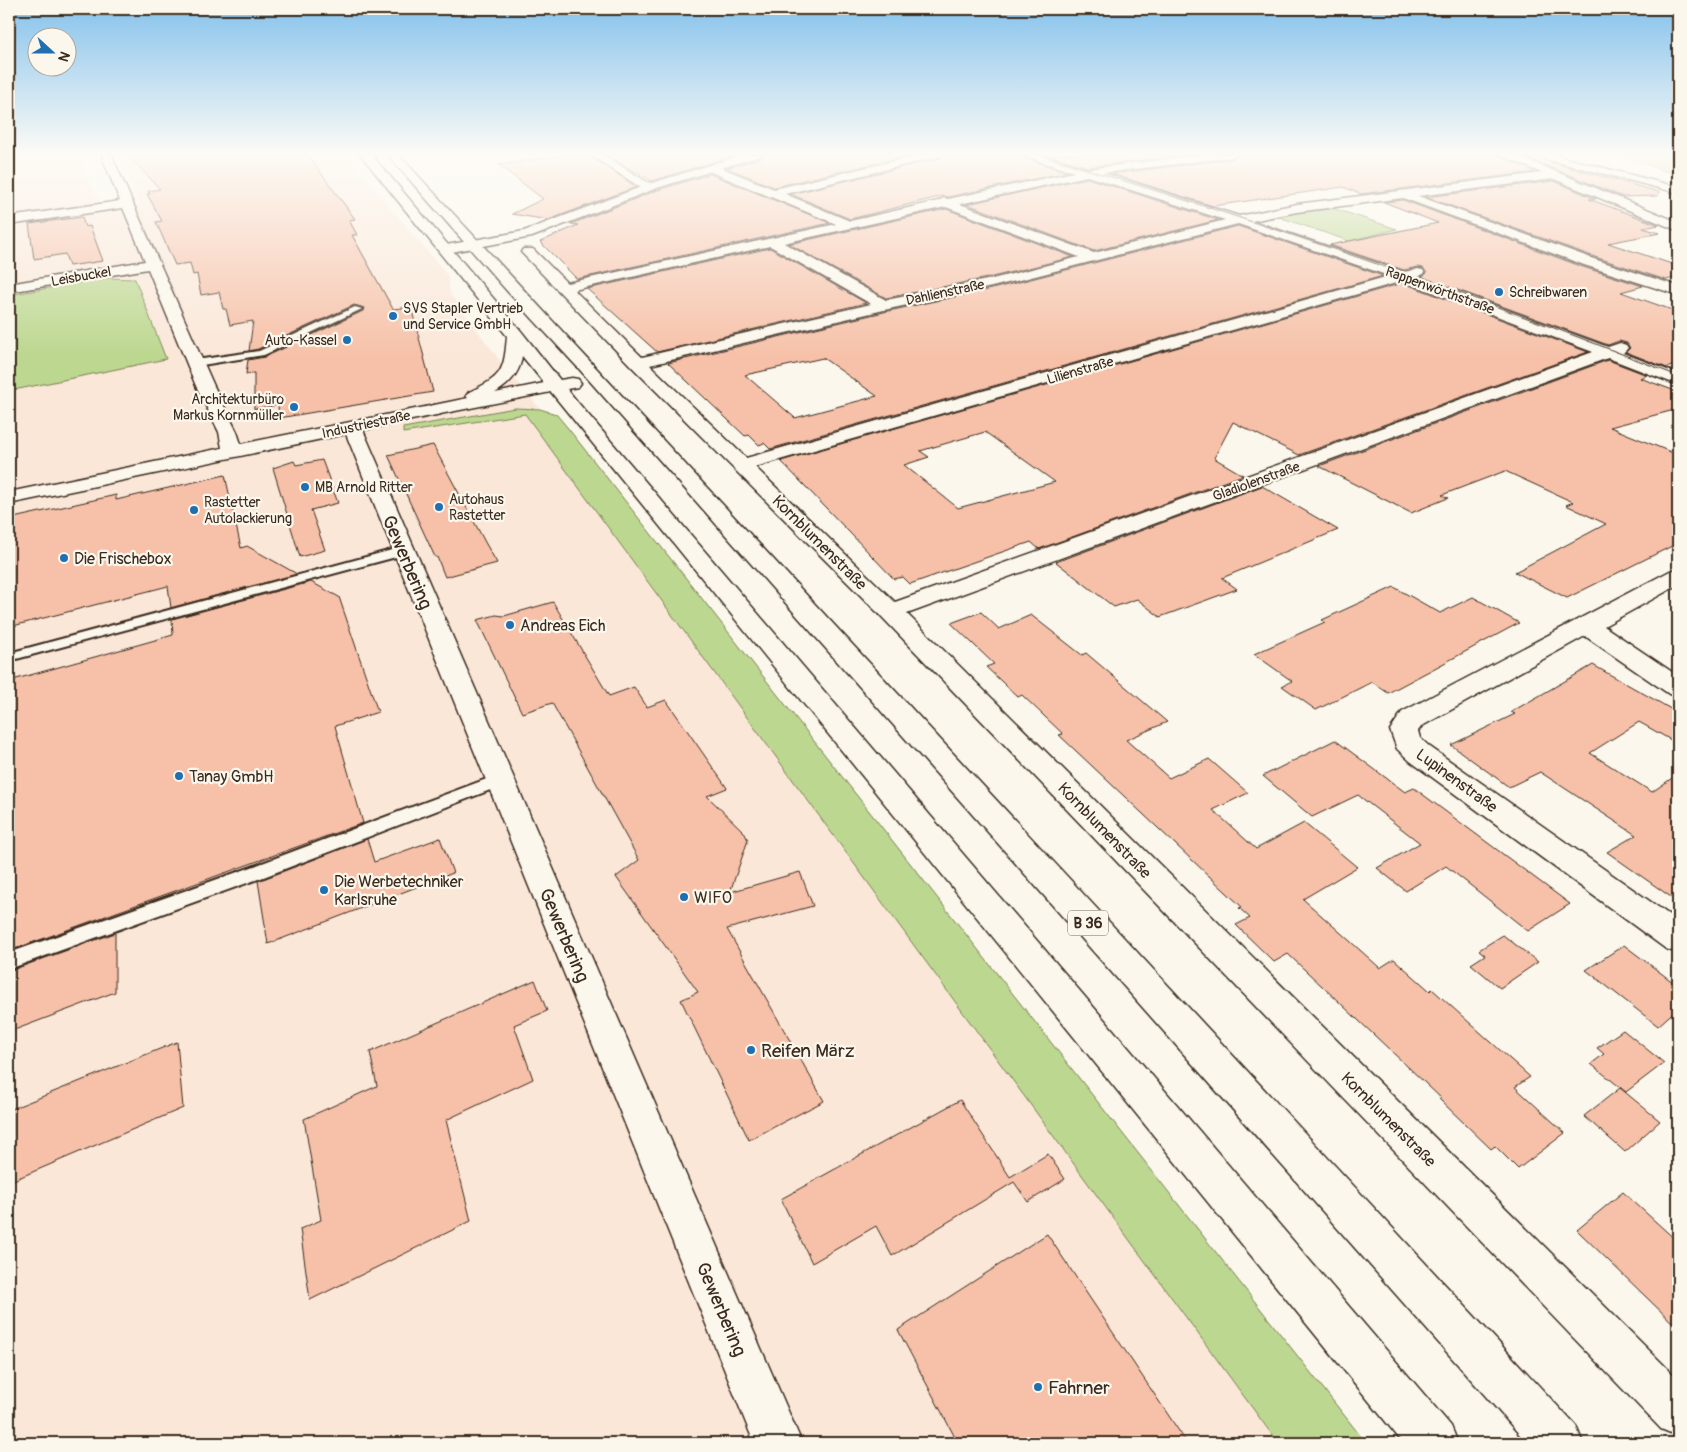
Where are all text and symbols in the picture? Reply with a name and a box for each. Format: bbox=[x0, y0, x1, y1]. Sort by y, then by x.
north arrow bbox=[28, 28, 78, 78]
text: N bbox=[54, 49, 73, 64]
street label: Leisbuckel bbox=[50, 263, 112, 290]
street label: Rappenwörthstraße bbox=[1383, 263, 1497, 318]
street label: Dahlienstraße bbox=[904, 276, 986, 309]
place label: Schreibwaren bbox=[1509, 284, 1587, 301]
marker: Schreibwaren bbox=[1493, 286, 1505, 298]
place label: SVS Stapler Vertrieb und Service GmbH bbox=[403, 300, 523, 333]
marker: SVS Stapler Vertrieb und Service GmbH bbox=[387, 310, 399, 322]
place label: Auto-Kassel bbox=[265, 332, 337, 349]
marker: Auto-Kassel bbox=[341, 334, 353, 346]
street label: Lilienstraße bbox=[1045, 353, 1115, 388]
place label: Architekturbüro Markus Kornmüller bbox=[173, 391, 284, 424]
marker: Architekturbüro Markus Kornmüller bbox=[288, 401, 300, 413]
street label: Industriestraße bbox=[320, 407, 412, 442]
street label: Gladiolenstraße bbox=[1210, 458, 1302, 505]
place label: MB Arnold Ritter bbox=[315, 479, 413, 496]
marker: MB Arnold Ritter bbox=[299, 481, 311, 493]
place label: Autohaus Rastetter bbox=[449, 491, 506, 524]
street label: Kornblumenstraße bbox=[768, 491, 871, 594]
place label: Rastetter Autolackierung bbox=[204, 494, 292, 527]
marker: Autohaus Rastetter bbox=[433, 501, 445, 513]
marker: Rastetter Autolackierung bbox=[188, 504, 200, 516]
street label: Gewerbering bbox=[377, 512, 438, 613]
place label: Die Frischebox bbox=[74, 549, 171, 569]
marker: Die Frischebox bbox=[58, 552, 70, 564]
place label: Andreas Eich bbox=[520, 616, 605, 636]
marker: Andreas Eich bbox=[504, 619, 516, 631]
street label: Lupinenstraße bbox=[1412, 744, 1501, 817]
place label: Tanay GmbH bbox=[189, 767, 273, 787]
marker: Tanay GmbH bbox=[173, 770, 185, 782]
street label: Kornblumenstraße bbox=[1053, 778, 1155, 883]
place label: Die Werbetechniker Karlsruhe bbox=[334, 872, 464, 910]
marker: Die Werbetechniker Karlsruhe bbox=[318, 884, 330, 896]
street label: Gewerbering bbox=[534, 885, 595, 986]
place label: WIFO bbox=[694, 888, 732, 908]
marker: WIFO bbox=[678, 891, 690, 903]
road number: B 36 bbox=[1068, 910, 1108, 936]
place label: Reifen März bbox=[761, 1039, 855, 1063]
marker: Reifen März bbox=[745, 1044, 757, 1056]
street label: Kornblumenstraße bbox=[1337, 1068, 1440, 1171]
street label: Gewerbering bbox=[691, 1259, 752, 1360]
place label: Fahrner bbox=[1048, 1376, 1110, 1400]
marker: Fahrner bbox=[1032, 1381, 1044, 1393]

